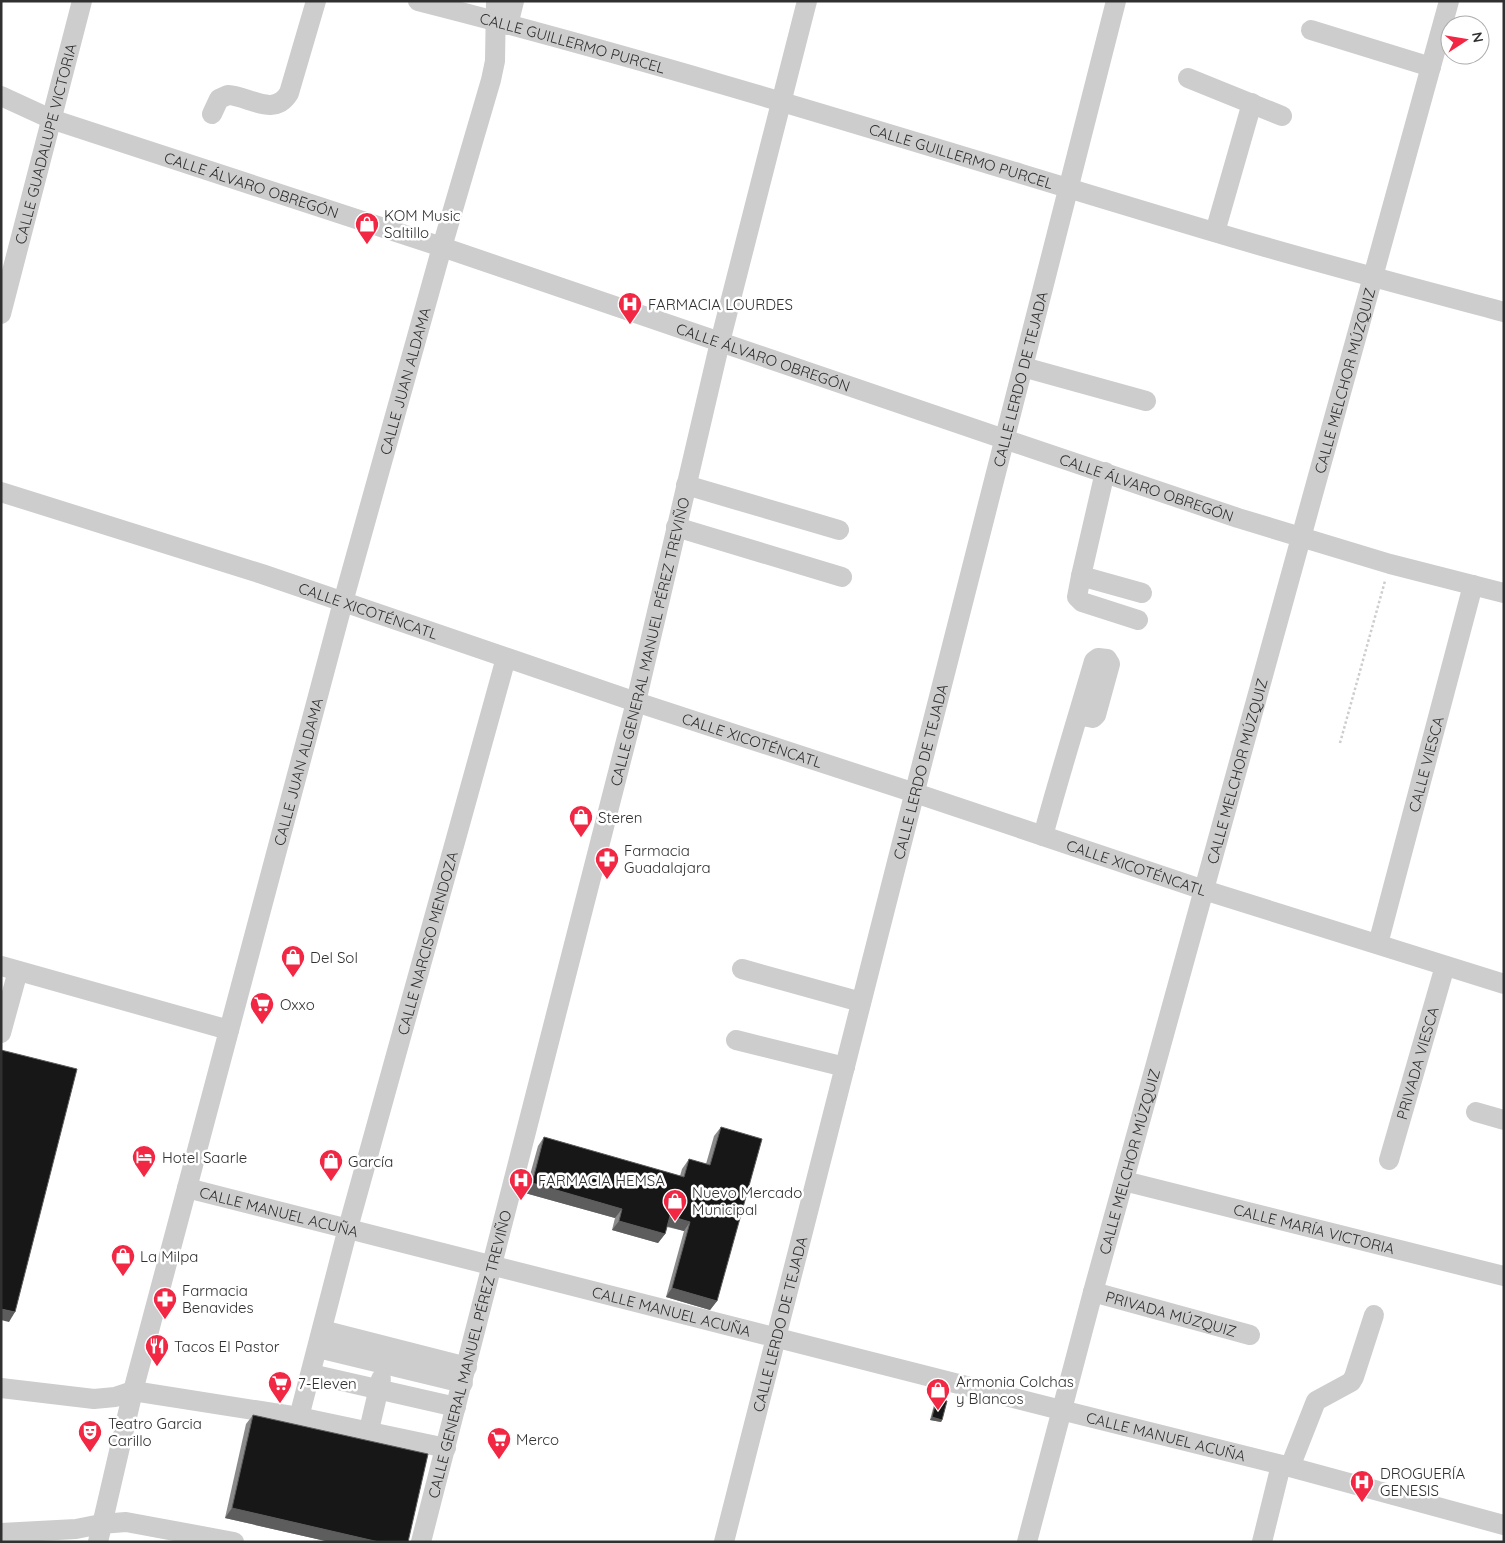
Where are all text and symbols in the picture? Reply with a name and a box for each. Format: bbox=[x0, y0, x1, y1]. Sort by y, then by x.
street label: CALLE GUILLERMO PURCEL bbox=[478, 8, 667, 77]
north arrow bbox=[1440, 15, 1490, 65]
text: N bbox=[1468, 30, 1488, 44]
street label: CALLE GUADALUPE VICTORIA bbox=[10, 41, 80, 246]
street label: CALLE GUILLERMO PURCEL bbox=[867, 119, 1056, 193]
street label: CALLE ÁLVARO OBREGÓN bbox=[162, 147, 341, 222]
place label: KOM Music Saltillo bbox=[384, 206, 461, 242]
shop icon: KOM Music Saltillo bbox=[354, 211, 380, 245]
street label: CALLE MELCHOR MÚZQUIZ bbox=[1310, 286, 1379, 475]
street label: CALLE LERDO DE TEJADA bbox=[988, 289, 1051, 469]
hospital icon: FARMACIA LOURDES bbox=[617, 291, 643, 325]
place label: FARMACIA LOURDES bbox=[648, 295, 793, 314]
street label: CALLE JUAN ALDAMA bbox=[375, 305, 434, 457]
street label: CALLE ÁLVARO OBREGÓN bbox=[674, 318, 853, 395]
street label: CALLE ÁLVARO OBREGÓN bbox=[1057, 449, 1236, 525]
street label: CALLE GENERAL MANUEL PÉREZ TREVIÑO bbox=[605, 495, 693, 788]
street label: CALLE XICOTÉNCATL bbox=[296, 578, 441, 643]
street label: CALLE MELCHOR MÚZQUIZ bbox=[1202, 676, 1271, 866]
street label: CALLE LERDO DE TEJADA bbox=[889, 681, 952, 861]
street label: CALLE JUAN ALDAMA bbox=[269, 695, 327, 848]
street label: CALLE XICOTÉNCATL bbox=[680, 708, 825, 772]
street label: CALLE VIESCA bbox=[1404, 714, 1447, 814]
shop icon: Steren bbox=[568, 804, 594, 838]
place label: Steren bbox=[598, 808, 643, 827]
street label: CALLE XICOTÉNCATL bbox=[1064, 835, 1209, 900]
place label: Farmacia Guadalajara bbox=[624, 841, 711, 877]
pharmacy icon: Farmacia Guadalajara bbox=[594, 846, 620, 880]
street label: CALLE NARCISO MENDOZA bbox=[393, 849, 462, 1037]
shop icon: Del Sol bbox=[280, 944, 306, 978]
place label: Del Sol bbox=[310, 948, 358, 967]
supermarket icon: Oxxo bbox=[249, 991, 275, 1025]
place label: Oxxo bbox=[280, 995, 315, 1014]
street label: PRIVADA VIESCA bbox=[1392, 1004, 1442, 1122]
street label: CALLE MELCHOR MÚZQUIZ bbox=[1094, 1067, 1164, 1256]
hotel icon: Hotel Saarle bbox=[131, 1144, 157, 1178]
place label: Hotel Saarle bbox=[162, 1148, 247, 1167]
shop icon: García bbox=[318, 1148, 344, 1182]
place label: García bbox=[348, 1152, 393, 1171]
hospital icon: FARMACIA HEMSA bbox=[508, 1167, 534, 1201]
place label: FARMACIA HEMSA bbox=[538, 1171, 665, 1190]
street label: CALLE MANUEL ACUÑA bbox=[198, 1182, 361, 1241]
place label: Nuevo Mercado Municipal bbox=[692, 1183, 802, 1219]
shop icon: Nuevo Mercado Municipal bbox=[662, 1188, 688, 1222]
street label: CALLE MARÍA VICTORIA bbox=[1232, 1199, 1397, 1258]
street label: CALLE GENERAL MANUEL PÉREZ TREVIÑO bbox=[423, 1208, 515, 1500]
street label: CALLE LERDO DE TEJADA bbox=[748, 1234, 811, 1414]
shop icon: La Milpa bbox=[110, 1243, 136, 1277]
place label: La Milpa bbox=[140, 1247, 198, 1266]
place label: Farmacia Benavides bbox=[182, 1281, 254, 1317]
street label: CALLE MANUEL ACUÑA bbox=[590, 1282, 753, 1340]
pharmacy icon: Farmacia Benavides bbox=[152, 1286, 178, 1320]
street label: PRIVADA MÚZQUIZ bbox=[1104, 1286, 1239, 1340]
restaurant icon: Tacos El Pastor bbox=[144, 1333, 170, 1367]
place label: Tacos El Pastor bbox=[174, 1337, 280, 1356]
supermarket icon: 7-Eleven bbox=[267, 1370, 293, 1404]
place label: Armonia Colchas y Blancos bbox=[956, 1372, 1074, 1408]
place label: 7-Eleven bbox=[298, 1374, 357, 1393]
shop icon: Armonia Colchas y Blancos bbox=[925, 1377, 951, 1411]
street label: CALLE MANUEL ACUÑA bbox=[1085, 1407, 1248, 1465]
place label: Teatro Garcia Carillo bbox=[108, 1414, 202, 1450]
theatre icon: Teatro Garcia Carillo bbox=[77, 1419, 103, 1453]
supermarket icon: Merco bbox=[486, 1426, 512, 1460]
place label: Merco bbox=[516, 1430, 559, 1449]
place label: DROGUERÍA GENESIS bbox=[1380, 1464, 1466, 1500]
hospital icon: DROGUERÍA GENESIS bbox=[1349, 1469, 1375, 1503]

